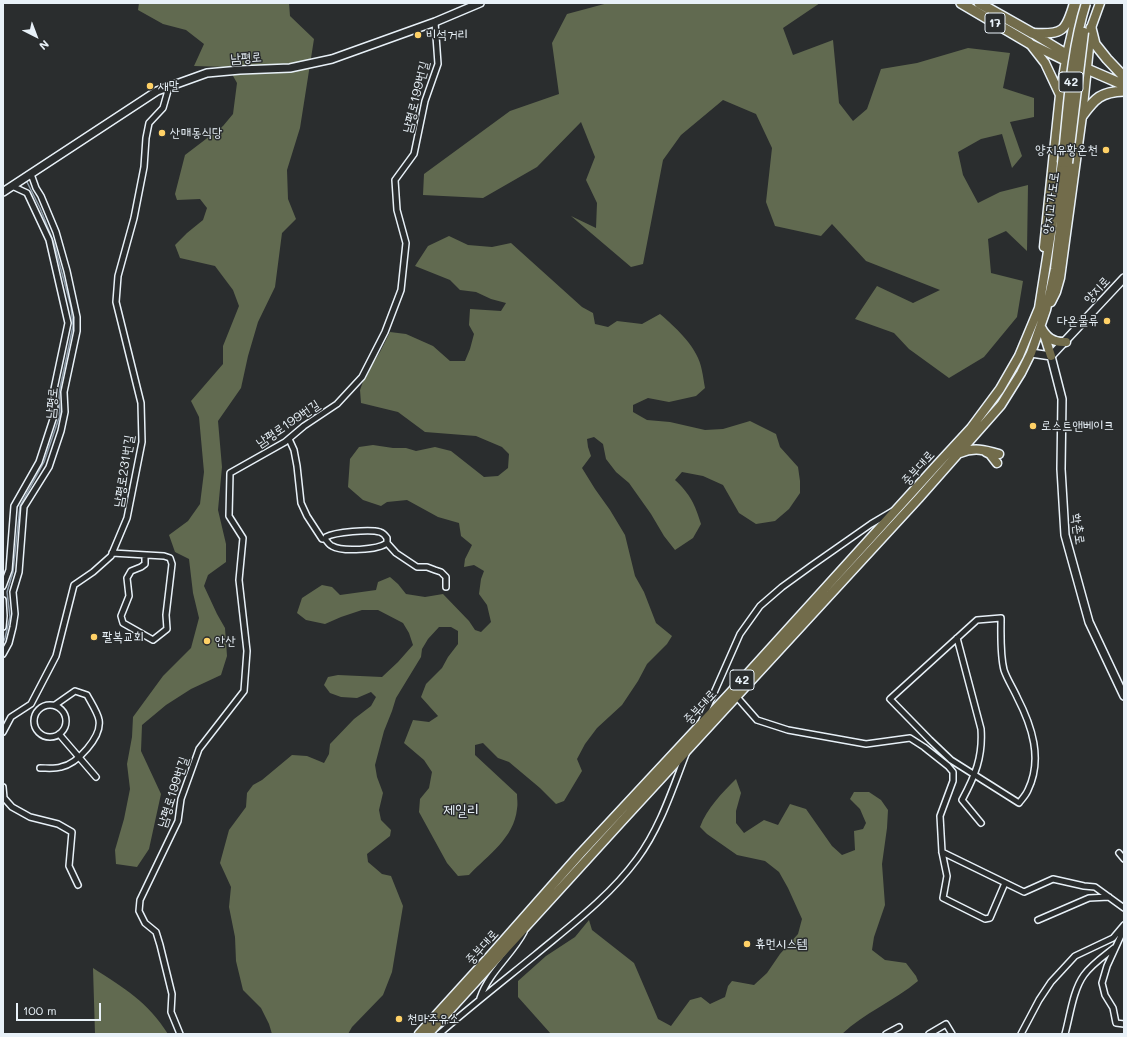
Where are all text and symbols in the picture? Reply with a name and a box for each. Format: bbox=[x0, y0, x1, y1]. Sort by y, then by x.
road number: 17 bbox=[985, 13, 1005, 33]
north arrow bbox=[16, 16, 56, 56]
place label: 비석거리 bbox=[426, 27, 468, 43]
marker: 비석거리 bbox=[413, 30, 423, 40]
text: N bbox=[36, 37, 52, 54]
street label: 남평로 bbox=[230, 49, 262, 67]
street label: 남평로199번길 bbox=[400, 59, 432, 135]
road number: 42 bbox=[1059, 72, 1083, 92]
place label: 새말 bbox=[158, 78, 179, 94]
marker: 새말 bbox=[145, 81, 155, 91]
place label: 산매동식당 bbox=[170, 125, 222, 141]
marker: 산매동식당 bbox=[157, 128, 167, 138]
place label: 양지유황온천 bbox=[1035, 142, 1098, 158]
marker: 양지유황온천 bbox=[1101, 145, 1111, 155]
street label: 양지고가도로 bbox=[1039, 171, 1063, 235]
street label: 양지로 bbox=[1081, 273, 1113, 307]
place label: 다온물류 bbox=[1057, 313, 1099, 329]
marker: 다온물류 bbox=[1102, 316, 1112, 326]
street label: 남평로 bbox=[43, 387, 61, 419]
street label: 남평로199번길 bbox=[253, 397, 323, 451]
place label: 로스트앤베이크 bbox=[1041, 418, 1114, 434]
marker: 로스트앤베이크 bbox=[1028, 421, 1038, 431]
street label: 남평로231번길 bbox=[111, 434, 137, 508]
street label: 중부대로 bbox=[898, 447, 938, 489]
street label: 학촌로 bbox=[1068, 512, 1088, 546]
place label: 팔복교회 bbox=[102, 629, 144, 645]
marker: 팔복교회 bbox=[89, 632, 99, 642]
place label: 안산 bbox=[215, 633, 236, 649]
marker: 안산 bbox=[202, 636, 212, 646]
road number: 42 bbox=[730, 670, 754, 690]
street label: 중부대로 bbox=[680, 686, 720, 728]
street label: 남평로199번길 bbox=[154, 755, 192, 829]
district label: 제일리 bbox=[443, 801, 479, 819]
street label: 중부대로 bbox=[462, 926, 502, 968]
place label: 휴먼시스템 bbox=[755, 936, 807, 952]
marker: 휴먼시스템 bbox=[742, 939, 752, 949]
scale bar bbox=[18, 995, 103, 1021]
text: 100 m bbox=[23, 1002, 57, 1018]
place label: 천마주유소 bbox=[407, 1011, 459, 1027]
marker: 천마주유소 bbox=[394, 1014, 404, 1024]

